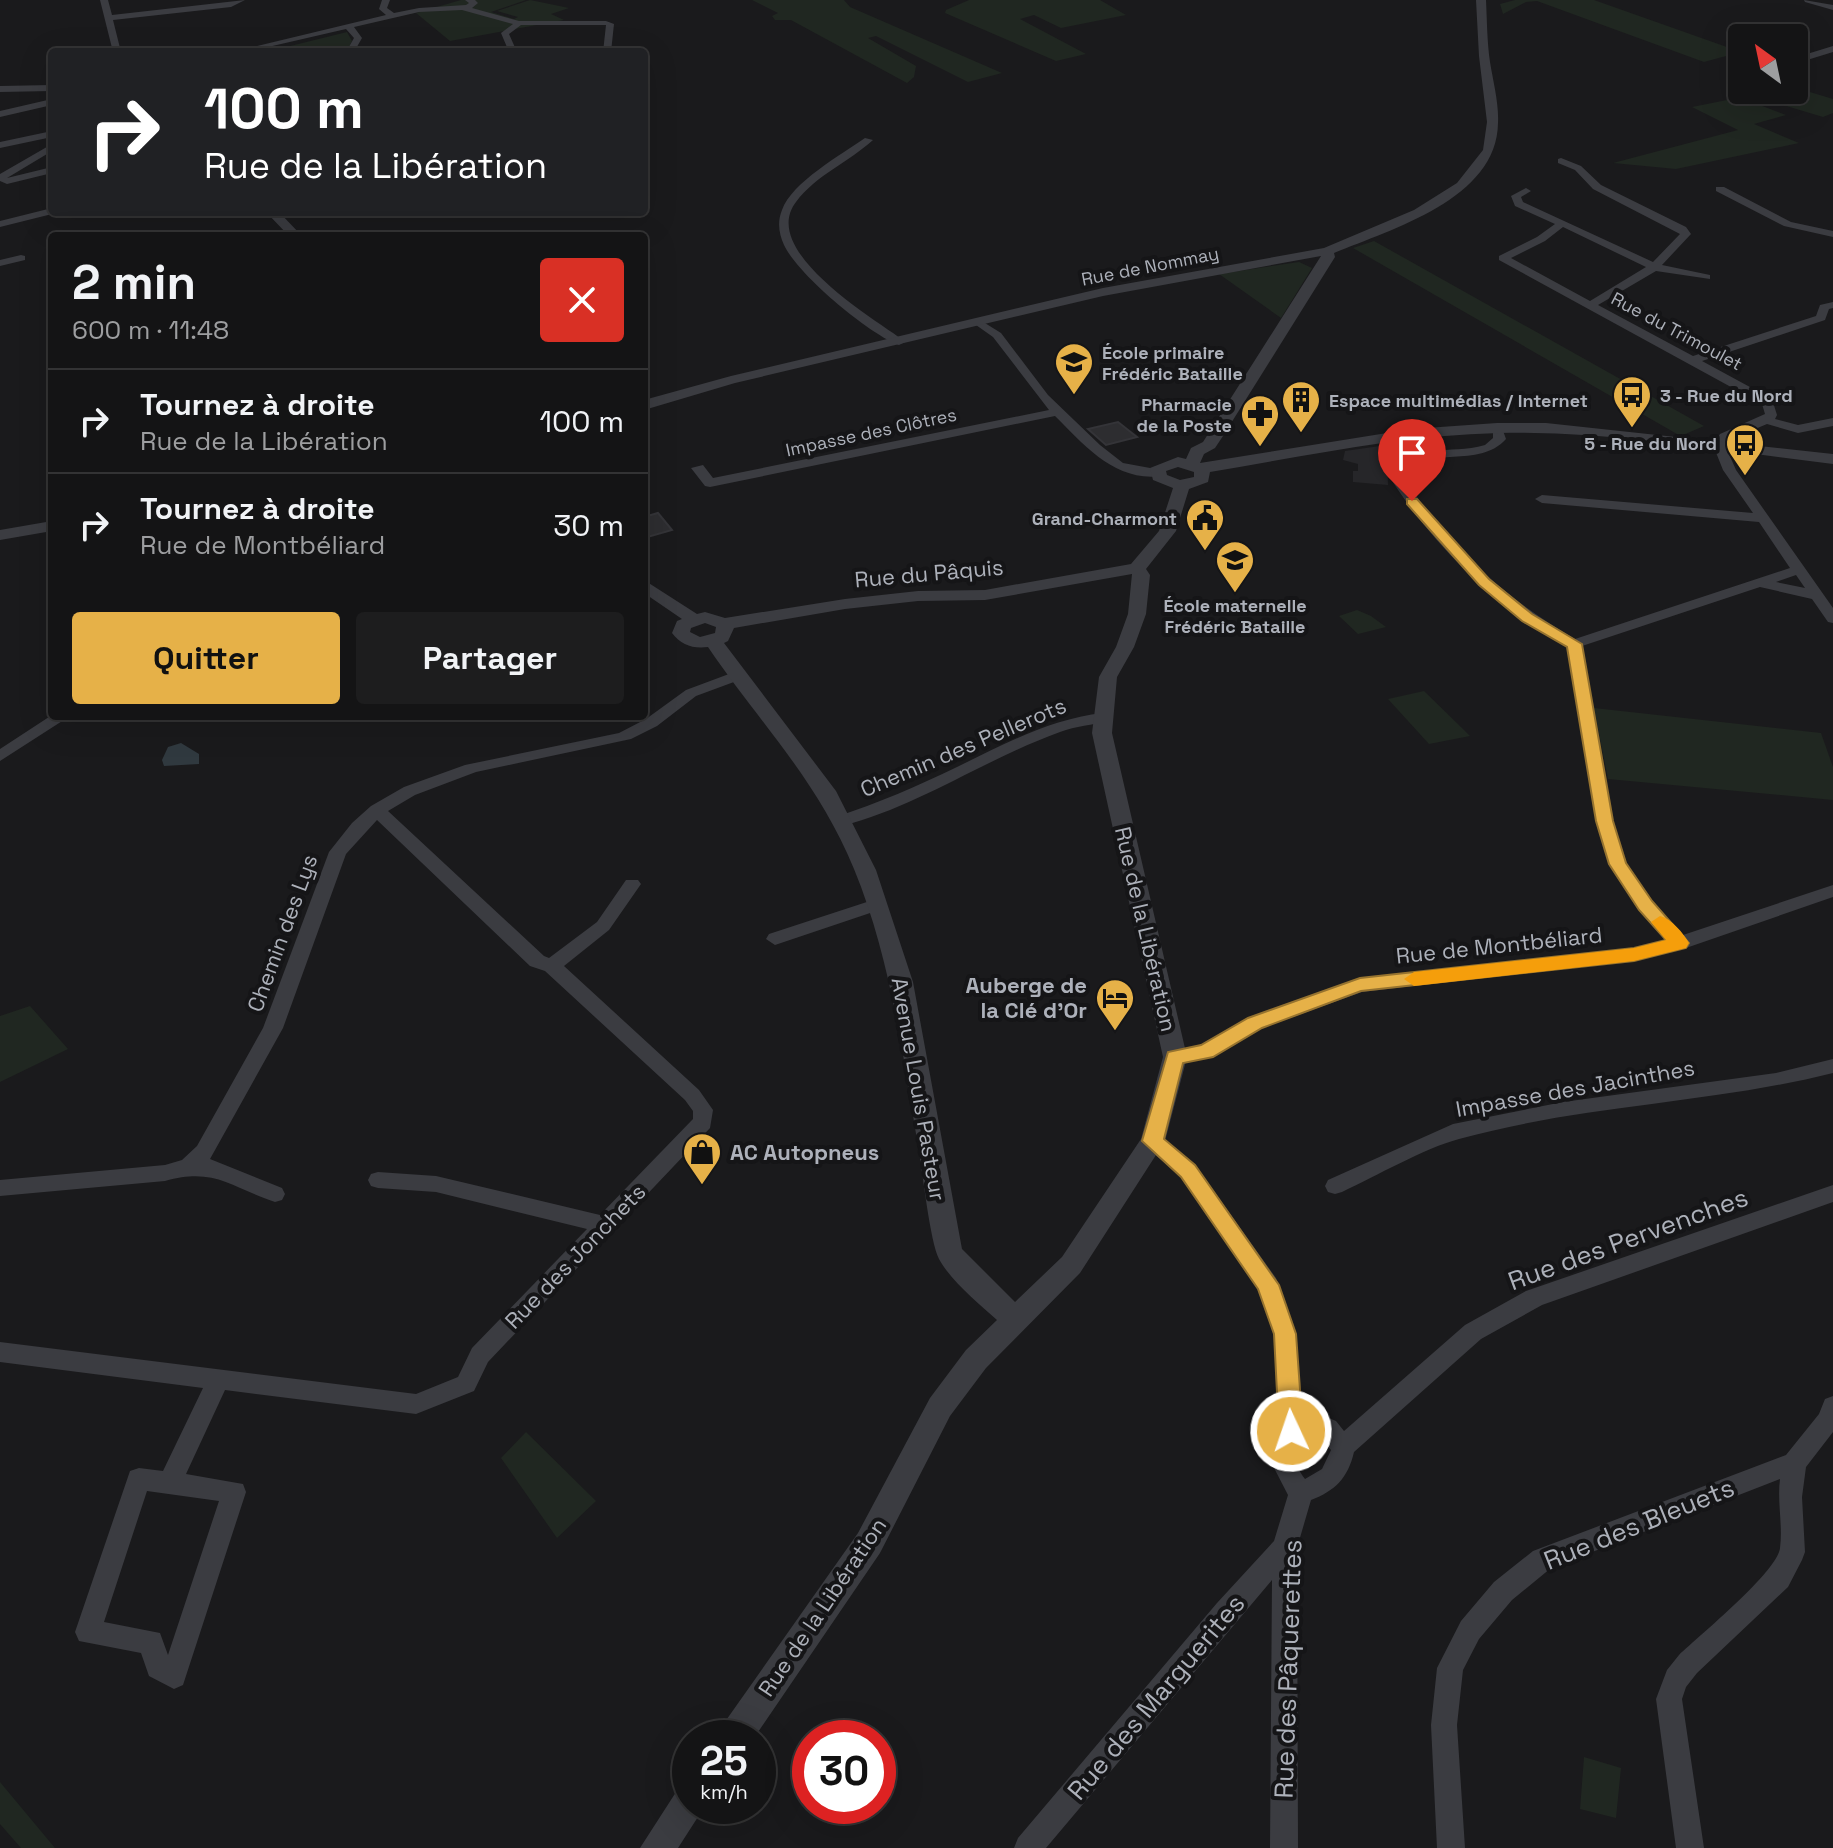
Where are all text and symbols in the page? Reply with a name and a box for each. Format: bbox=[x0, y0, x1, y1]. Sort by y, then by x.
north arrow bbox=[1728, 24, 1808, 104]
map controls bbox=[1728, 24, 1808, 104]
text: 100 m bbox=[204, 73, 364, 144]
icon: right bbox=[72, 80, 176, 184]
text: Rue de la Libération bbox=[204, 143, 547, 189]
street label: Rue de Nommay bbox=[1079, 241, 1221, 291]
text: 2 min bbox=[72, 252, 196, 313]
button: close bbox=[540, 258, 624, 342]
street label: Rue du Trimoulet bbox=[1607, 287, 1747, 375]
text: 600 m · 11:48 bbox=[72, 313, 229, 347]
school or university icon: École primaire Frédéric Bataille bbox=[1053, 341, 1095, 396]
place label: École primaire Frédéric Bataille bbox=[1102, 341, 1243, 385]
bus stop icon: 3 - Rue du Nord bbox=[1611, 374, 1653, 429]
building icon: Espace multimédias / Internet bbox=[1280, 379, 1322, 434]
place label: 3 - Rue du Nord bbox=[1660, 384, 1793, 407]
text: Tournez à droite bbox=[140, 385, 374, 424]
place label: Espace multimédias / Internet bbox=[1329, 389, 1588, 412]
place label: Pharmacie de la Poste bbox=[1137, 393, 1232, 437]
pharmacy icon: Pharmacie de la Poste bbox=[1239, 393, 1281, 448]
icon: right bbox=[72, 399, 116, 443]
text: 100 m bbox=[539, 402, 624, 441]
street label: Impasse des Clôtres bbox=[784, 403, 958, 461]
pin bbox=[1378, 419, 1446, 501]
bus stop icon: 5 - Rue du Nord bbox=[1724, 422, 1766, 477]
text: Rue de la Libération bbox=[140, 424, 388, 458]
icon: arrive bbox=[1390, 431, 1434, 475]
place label: 5 - Rue du Nord bbox=[1584, 432, 1717, 455]
text: Tournez à droite bbox=[140, 489, 374, 528]
public building icon: Grand-Charmont bbox=[1184, 497, 1226, 552]
icon: right bbox=[72, 503, 116, 547]
text: 30 m bbox=[553, 506, 624, 545]
place label: Grand-Charmont bbox=[1032, 507, 1177, 530]
text: Rue de Montbéliard bbox=[140, 528, 385, 562]
school or university icon: École maternelle Frédéric Bataille bbox=[1214, 539, 1256, 594]
street label: Rue du Pâquis bbox=[853, 553, 1005, 593]
place label: École maternelle Frédéric Bataille bbox=[1163, 594, 1307, 638]
button: Quitter bbox=[72, 612, 340, 704]
button: Partager bbox=[356, 612, 624, 704]
street label: Chemin des Pellerots bbox=[856, 691, 1070, 803]
street label: Rue de la Libération bbox=[1109, 824, 1183, 1034]
street label: Chemin des Lys bbox=[241, 850, 323, 1016]
street label: Rue de Montbéliard bbox=[1394, 920, 1604, 970]
place label: Auberge de la Clé d'Or bbox=[965, 971, 1087, 1024]
street label: Avenue Louis Pasteur bbox=[886, 975, 952, 1203]
hotel icon: Auberge de la Clé d'Or bbox=[1094, 977, 1136, 1032]
street label: Impasse des Jacinthes bbox=[1453, 1053, 1697, 1123]
shop icon: AC Autopneus bbox=[681, 1131, 723, 1186]
place label: AC Autopneus bbox=[730, 1138, 879, 1166]
street label: Rue des Jonchets bbox=[499, 1178, 651, 1334]
street label: Rue des Pervenches bbox=[1503, 1180, 1753, 1298]
position arrow bbox=[1249, 1389, 1333, 1473]
street label: Rue des Bleuets bbox=[1539, 1470, 1739, 1578]
street label: Rue de la Libération bbox=[752, 1512, 892, 1702]
street label: Rue des Pâquerettes bbox=[1266, 1539, 1310, 1799]
street label: Rue des Marguerites bbox=[1060, 1587, 1252, 1807]
speed limit sign: 30 bbox=[792, 1720, 896, 1824]
text: 25 bbox=[700, 1736, 748, 1787]
text: km/h bbox=[700, 1779, 748, 1805]

